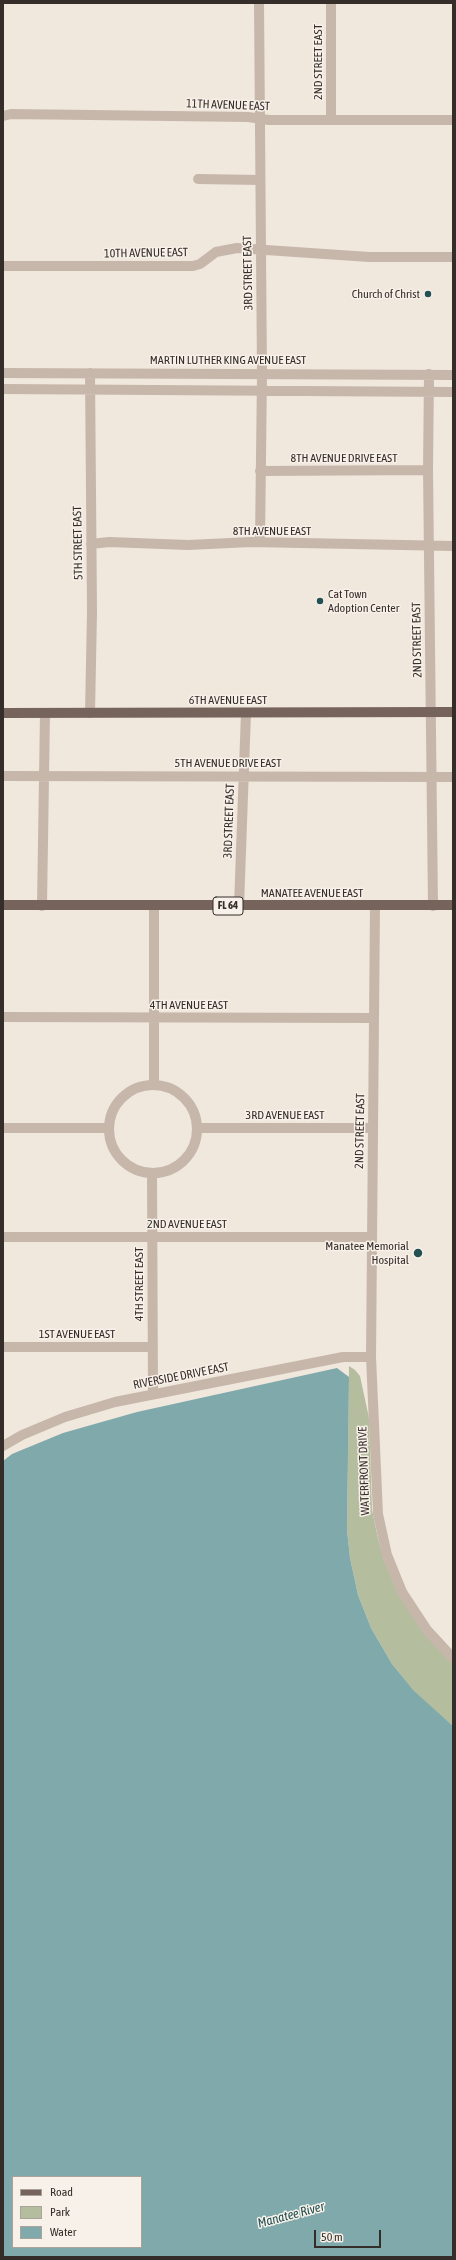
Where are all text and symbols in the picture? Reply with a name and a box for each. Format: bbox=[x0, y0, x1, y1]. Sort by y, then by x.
street label: 2ND STREET EAST bbox=[311, 24, 325, 100]
street label: 11TH AVENUE EAST bbox=[186, 96, 270, 114]
street label: 3RD STREET EAST bbox=[240, 236, 256, 310]
street label: 10TH AVENUE EAST bbox=[104, 245, 188, 261]
place label: Church of Christ bbox=[352, 287, 420, 301]
marker: Church of Christ bbox=[423, 289, 433, 299]
street label: MARTIN LUTHER KING AVENUE EAST bbox=[150, 353, 306, 367]
street label: 8TH AVENUE DRIVE EAST bbox=[291, 451, 397, 465]
street label: 5TH STREET EAST bbox=[70, 506, 86, 580]
street label: 8TH AVENUE EAST bbox=[233, 524, 311, 538]
place label: Cat Town Adoption Center bbox=[328, 587, 399, 615]
marker: Cat Town Adoption Center bbox=[315, 596, 325, 606]
street label: 2ND STREET EAST bbox=[409, 602, 425, 678]
street label: 6TH AVENUE EAST bbox=[189, 693, 267, 707]
street label: 5TH AVENUE DRIVE EAST bbox=[175, 756, 281, 770]
street label: 3RD STREET EAST bbox=[221, 783, 237, 859]
street label: MANATEE AVENUE EAST bbox=[261, 886, 363, 900]
road number: FL 64 bbox=[213, 897, 243, 915]
street label: 4TH AVENUE EAST bbox=[150, 998, 228, 1012]
street label: 2ND STREET EAST bbox=[352, 1093, 368, 1169]
street label: 3RD AVENUE EAST bbox=[246, 1108, 324, 1122]
street label: 2ND AVENUE EAST bbox=[147, 1217, 227, 1231]
place label: Manatee Memorial Hospital bbox=[325, 1239, 409, 1267]
street label: 4TH STREET EAST bbox=[132, 1247, 146, 1321]
marker: Manatee Memorial Hospital bbox=[412, 1247, 424, 1259]
street label: 1ST AVENUE EAST bbox=[39, 1327, 115, 1341]
street label: RIVERSIDE DRIVE EAST bbox=[132, 1360, 230, 1392]
street label: WATERFRONT DRIVE bbox=[355, 1426, 373, 1516]
legend bbox=[12, 2176, 142, 2248]
text: Road bbox=[50, 2185, 73, 2199]
water label: Manatee River bbox=[256, 2199, 326, 2231]
text: Park bbox=[50, 2205, 70, 2219]
scale bar bbox=[316, 2222, 383, 2248]
text: Water bbox=[50, 2225, 76, 2239]
text: 50 m bbox=[321, 2230, 343, 2244]

